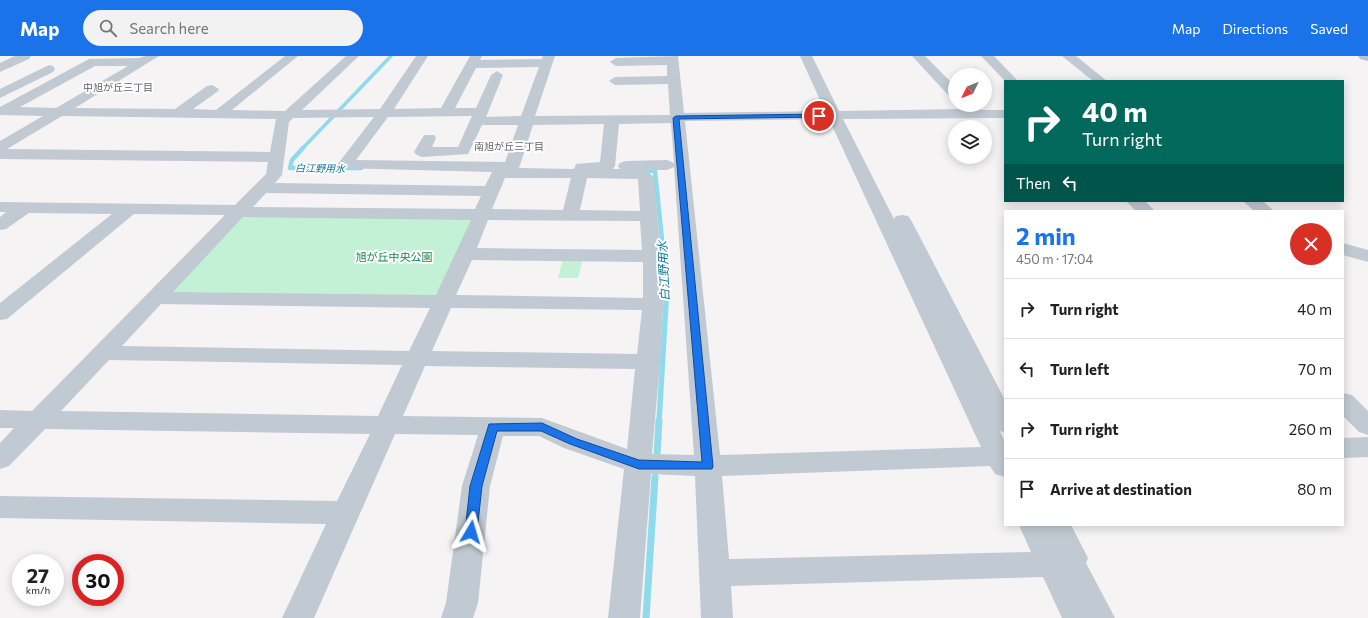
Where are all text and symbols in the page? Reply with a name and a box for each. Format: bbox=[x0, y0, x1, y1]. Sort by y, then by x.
search box bbox=[83, 10, 363, 46]
text: Map bbox=[20, 17, 59, 40]
icon: search bbox=[97, 17, 119, 39]
text: Search here bbox=[129, 19, 209, 37]
text: Map bbox=[1172, 20, 1201, 37]
text: Directions bbox=[1223, 20, 1288, 37]
text: Saved bbox=[1310, 20, 1348, 37]
north arrow bbox=[948, 68, 992, 112]
map controls bbox=[948, 68, 992, 164]
district label: 中旭が丘三丁目 bbox=[83, 81, 153, 93]
text: 40 m bbox=[1082, 94, 1148, 128]
icon: right bbox=[1016, 96, 1068, 148]
pin bbox=[802, 99, 836, 133]
icon: arrive bbox=[808, 105, 830, 127]
button: layers bbox=[948, 120, 992, 164]
text: Turn right bbox=[1082, 128, 1162, 150]
district label: 南旭が丘三丁目 bbox=[474, 140, 544, 152]
water label: 白江野用水 bbox=[295, 162, 346, 174]
icon: left bbox=[1059, 172, 1081, 194]
text: Then bbox=[1016, 174, 1051, 192]
text: 2 min bbox=[1016, 221, 1076, 250]
button: close bbox=[1290, 223, 1332, 265]
water label: 白江野用水 bbox=[654, 239, 672, 301]
park label: 旭が丘中央公園 bbox=[356, 250, 433, 263]
text: 450 m · 17:04 bbox=[1016, 251, 1093, 267]
icon: right bbox=[1016, 298, 1038, 320]
text: Turn right bbox=[1050, 300, 1119, 318]
text: 40 m bbox=[1297, 300, 1332, 318]
icon: left bbox=[1016, 358, 1038, 380]
text: Turn left bbox=[1050, 360, 1109, 378]
text: 70 m bbox=[1298, 360, 1332, 378]
icon: right bbox=[1016, 418, 1038, 440]
text: Turn right bbox=[1050, 420, 1119, 438]
text: 260 m bbox=[1289, 420, 1332, 438]
icon: arrive bbox=[1016, 478, 1038, 500]
text: Arrive at destination bbox=[1050, 480, 1192, 498]
text: 80 m bbox=[1297, 480, 1332, 498]
position arrow bbox=[450, 511, 492, 553]
speed limit sign: 30 bbox=[72, 554, 124, 606]
text: 27 bbox=[27, 563, 49, 587]
text: km/h bbox=[26, 584, 50, 596]

